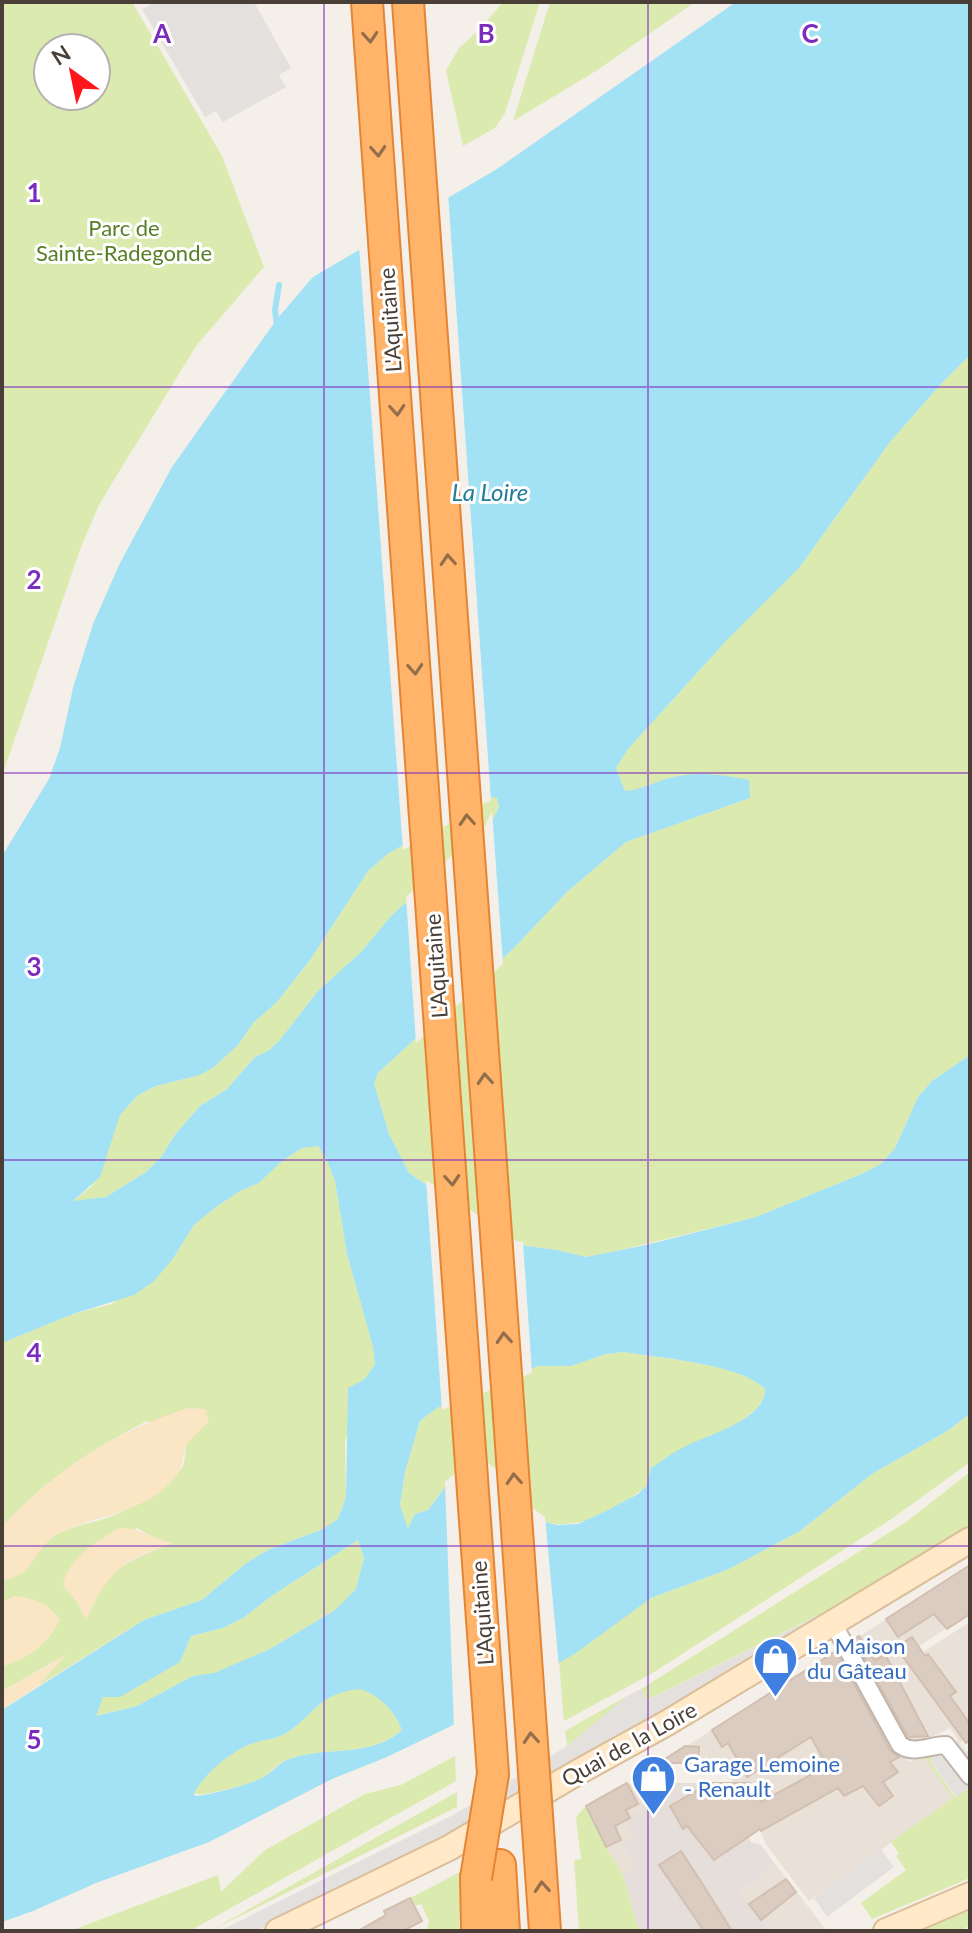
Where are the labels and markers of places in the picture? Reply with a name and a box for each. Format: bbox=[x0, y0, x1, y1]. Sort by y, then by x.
place label: La Maison du Gâteau bbox=[807, 1632, 907, 1684]
shop icon: La Maison du Gâteau bbox=[752, 1635, 800, 1698]
place label: Garage Lemoine - Renault bbox=[684, 1750, 840, 1802]
shop icon: Garage Lemoine - Renault bbox=[629, 1753, 677, 1816]

